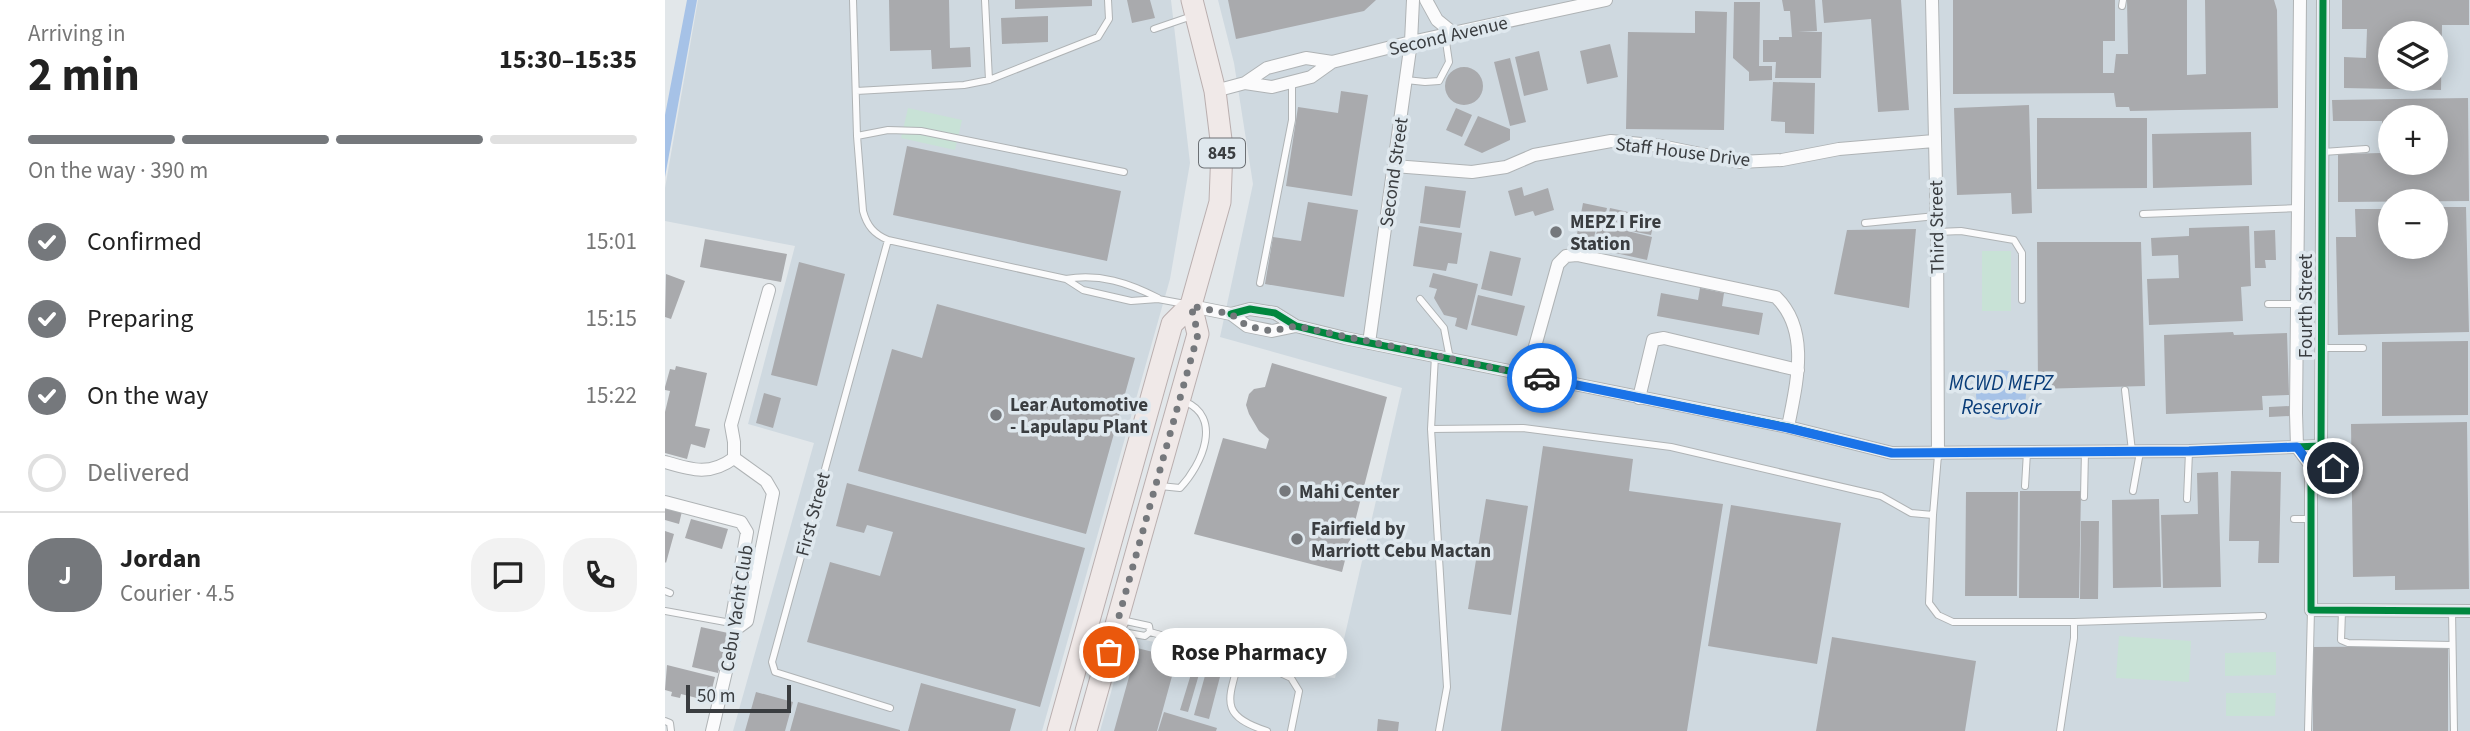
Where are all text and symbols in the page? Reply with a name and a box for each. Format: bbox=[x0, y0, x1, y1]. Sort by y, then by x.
street label: Second Avenue bbox=[1386, 10, 1511, 63]
text: Arriving in bbox=[28, 17, 126, 50]
map controls bbox=[2378, 21, 2448, 259]
button: layers bbox=[2378, 21, 2448, 91]
text: 15:30–15:35 bbox=[499, 41, 637, 78]
text: 2 min bbox=[28, 43, 140, 108]
button: + bbox=[2378, 105, 2448, 175]
street label: Second Street bbox=[1373, 115, 1416, 229]
street label: Staff House Drive bbox=[1614, 131, 1752, 174]
road number: 845 bbox=[1199, 138, 1245, 168]
text: On the way · 390 m bbox=[28, 154, 208, 187]
street label: Third Street bbox=[1923, 179, 1952, 274]
button: − bbox=[2378, 189, 2448, 259]
place label: MEPZ I Fire Station bbox=[1570, 209, 1661, 258]
icon: check bbox=[28, 223, 66, 261]
text: Confirmed bbox=[87, 223, 202, 260]
marker: MEPZ I Fire Station bbox=[1548, 224, 1564, 240]
text: 15:01 bbox=[586, 225, 637, 258]
street label: Fourth Street bbox=[2293, 253, 2320, 358]
icon: check bbox=[28, 300, 66, 338]
text: Preparing bbox=[87, 300, 193, 337]
text: 15:15 bbox=[586, 302, 637, 335]
courier bbox=[1507, 343, 1577, 413]
icon: car bbox=[1523, 359, 1561, 397]
water label: MCWD MEPZ Reservoir bbox=[1949, 368, 2054, 422]
icon: check bbox=[28, 377, 66, 415]
text: On the way bbox=[87, 377, 208, 414]
text: 15:22 bbox=[586, 379, 637, 412]
place label: Lear Automotive - Lapulapu Plant bbox=[1010, 392, 1148, 441]
marker: Lear Automotive - Lapulapu Plant bbox=[988, 407, 1004, 423]
pin bbox=[2303, 438, 2363, 498]
icon: home bbox=[2314, 449, 2352, 487]
text: Delivered bbox=[87, 454, 190, 491]
street label: First Street bbox=[789, 469, 838, 559]
place label: Mahi Center bbox=[1299, 479, 1400, 506]
marker: Mahi Center bbox=[1277, 483, 1293, 499]
place label: Fairfield by Marriott Cebu Mactan bbox=[1311, 516, 1491, 565]
marker: Fairfield by Marriott Cebu Mactan bbox=[1289, 531, 1305, 547]
button: chat bbox=[471, 538, 545, 612]
button: phone bbox=[563, 538, 637, 612]
text: Jordan bbox=[120, 540, 201, 577]
street label: Cebu Yacht Club bbox=[714, 543, 761, 674]
text: J bbox=[58, 557, 72, 594]
text: Courier · 4.5 bbox=[120, 577, 235, 610]
pin bbox=[1079, 622, 1139, 682]
callout: Rose Pharmacy bbox=[1151, 628, 1347, 676]
icon: bag bbox=[1090, 633, 1128, 671]
text: Rose Pharmacy bbox=[1171, 636, 1327, 669]
scale bar bbox=[686, 682, 791, 714]
text: 50 m bbox=[697, 683, 735, 710]

